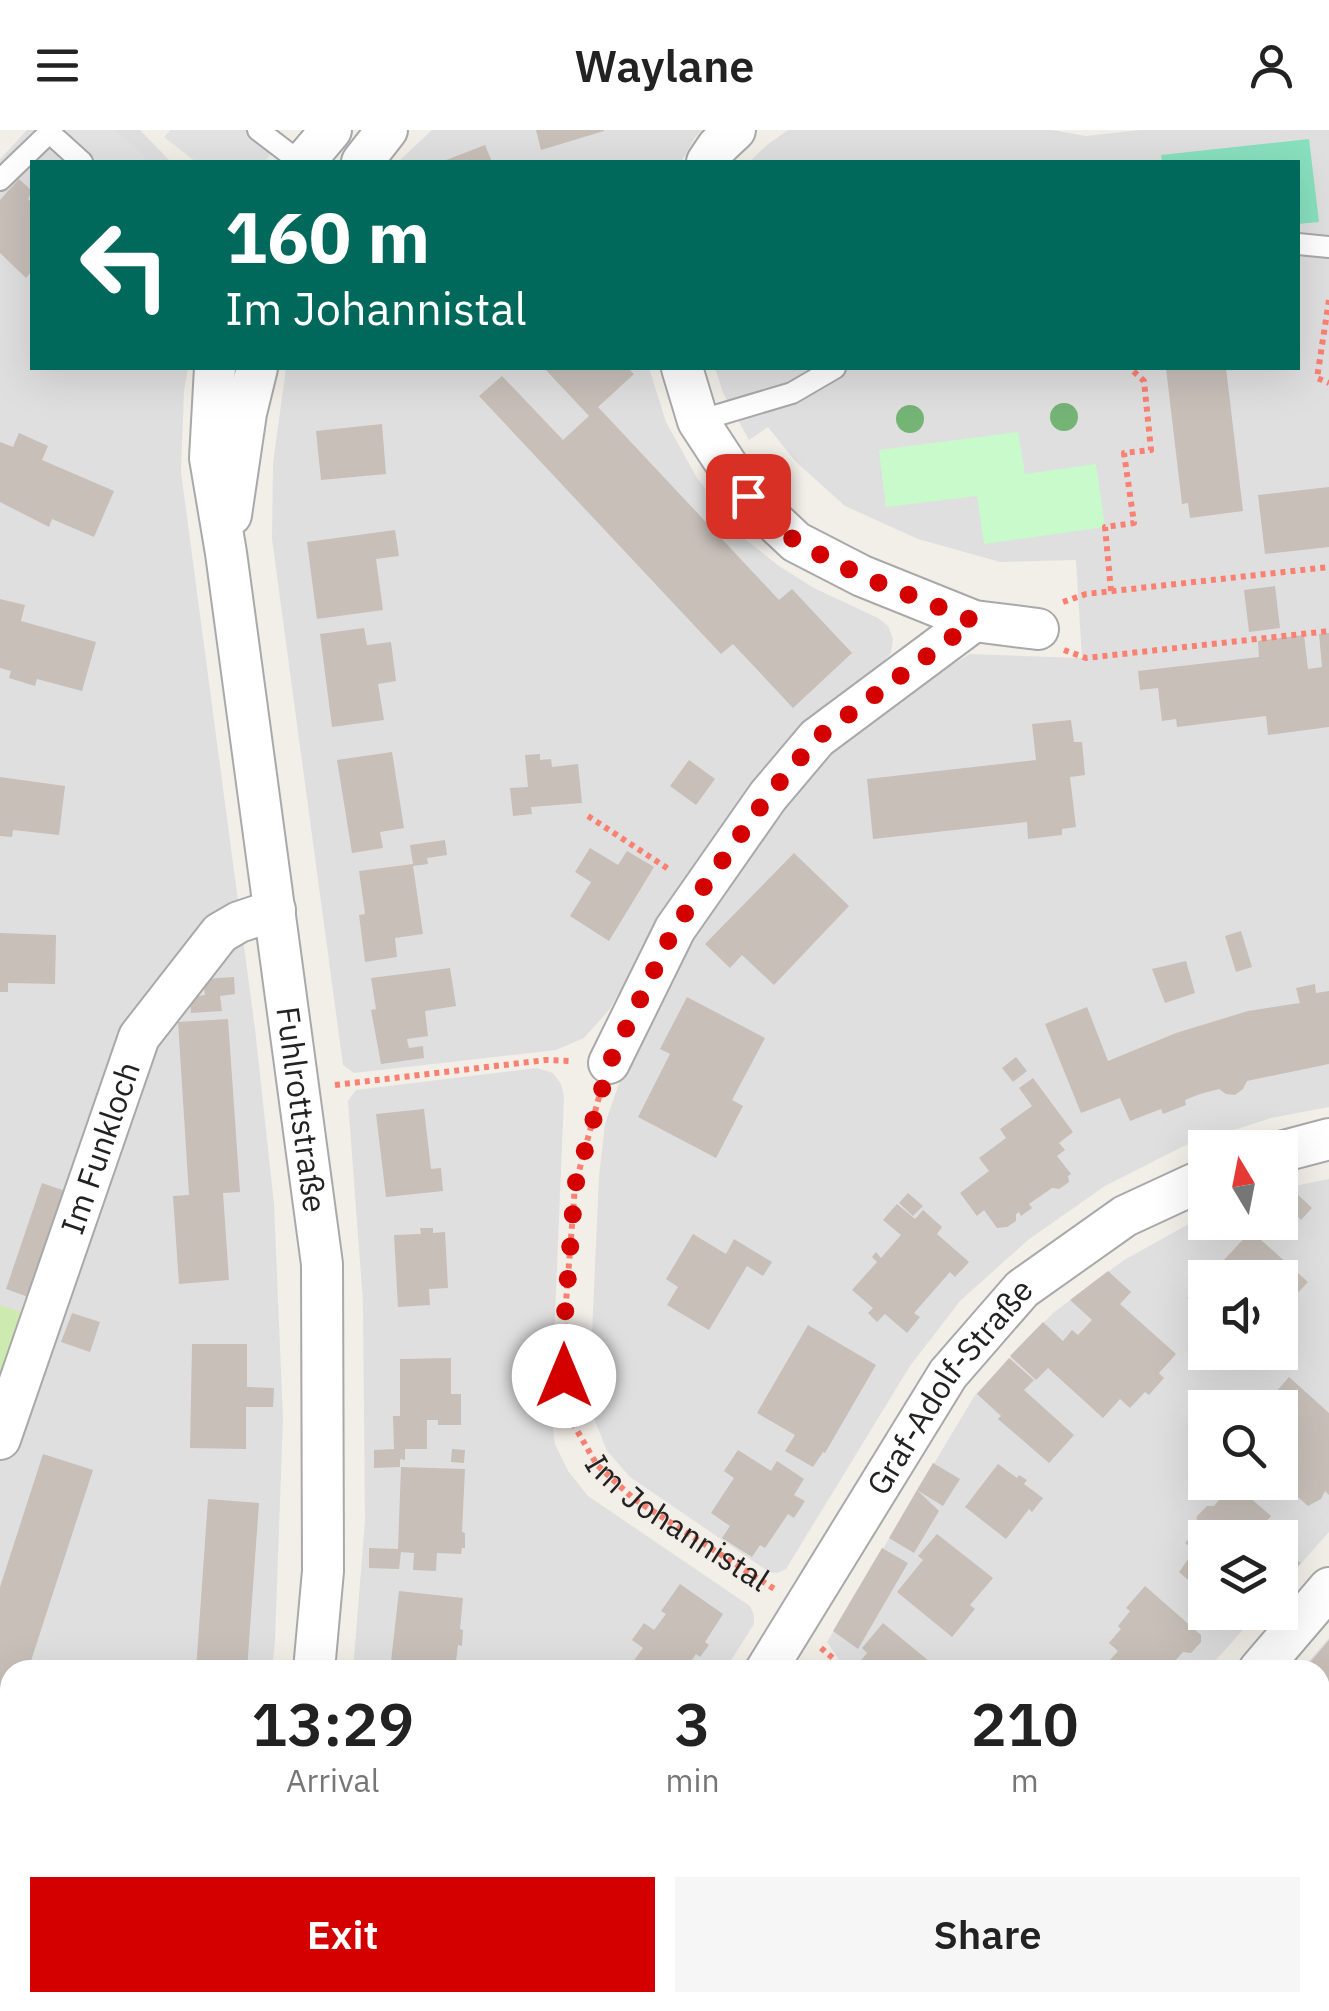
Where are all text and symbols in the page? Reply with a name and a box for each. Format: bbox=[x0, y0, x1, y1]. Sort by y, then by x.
text: Waylane bbox=[575, 36, 754, 94]
icon: menu bbox=[30, 38, 85, 93]
icon: person bbox=[1244, 38, 1299, 93]
text: 160 m bbox=[225, 191, 430, 282]
icon: left bbox=[60, 200, 190, 330]
text: Im Johannistal bbox=[225, 279, 527, 337]
pin bbox=[706, 454, 791, 539]
icon: arrive bbox=[721, 469, 776, 524]
street label: Fuhlrottstraße bbox=[267, 1004, 337, 1215]
street label: Im Funkloch bbox=[51, 1056, 149, 1239]
north arrow bbox=[1188, 1130, 1298, 1240]
map controls bbox=[1188, 1130, 1298, 1630]
button: sound bbox=[1188, 1260, 1298, 1370]
street label: Graf-Adolf-Straße bbox=[857, 1269, 1042, 1503]
position arrow bbox=[512, 1324, 616, 1428]
button: search bbox=[1188, 1390, 1298, 1500]
street label: Im Johannistal bbox=[576, 1447, 778, 1600]
button: layers bbox=[1188, 1520, 1298, 1630]
text: 13:29 bbox=[251, 1684, 414, 1763]
text: 3 bbox=[675, 1684, 711, 1763]
text: 210 bbox=[971, 1684, 1079, 1763]
text: Arrival bbox=[286, 1759, 379, 1801]
text: min bbox=[665, 1759, 720, 1801]
text: m bbox=[1011, 1759, 1039, 1801]
button: Exit bbox=[30, 1877, 655, 1992]
button: Share bbox=[675, 1877, 1300, 1992]

